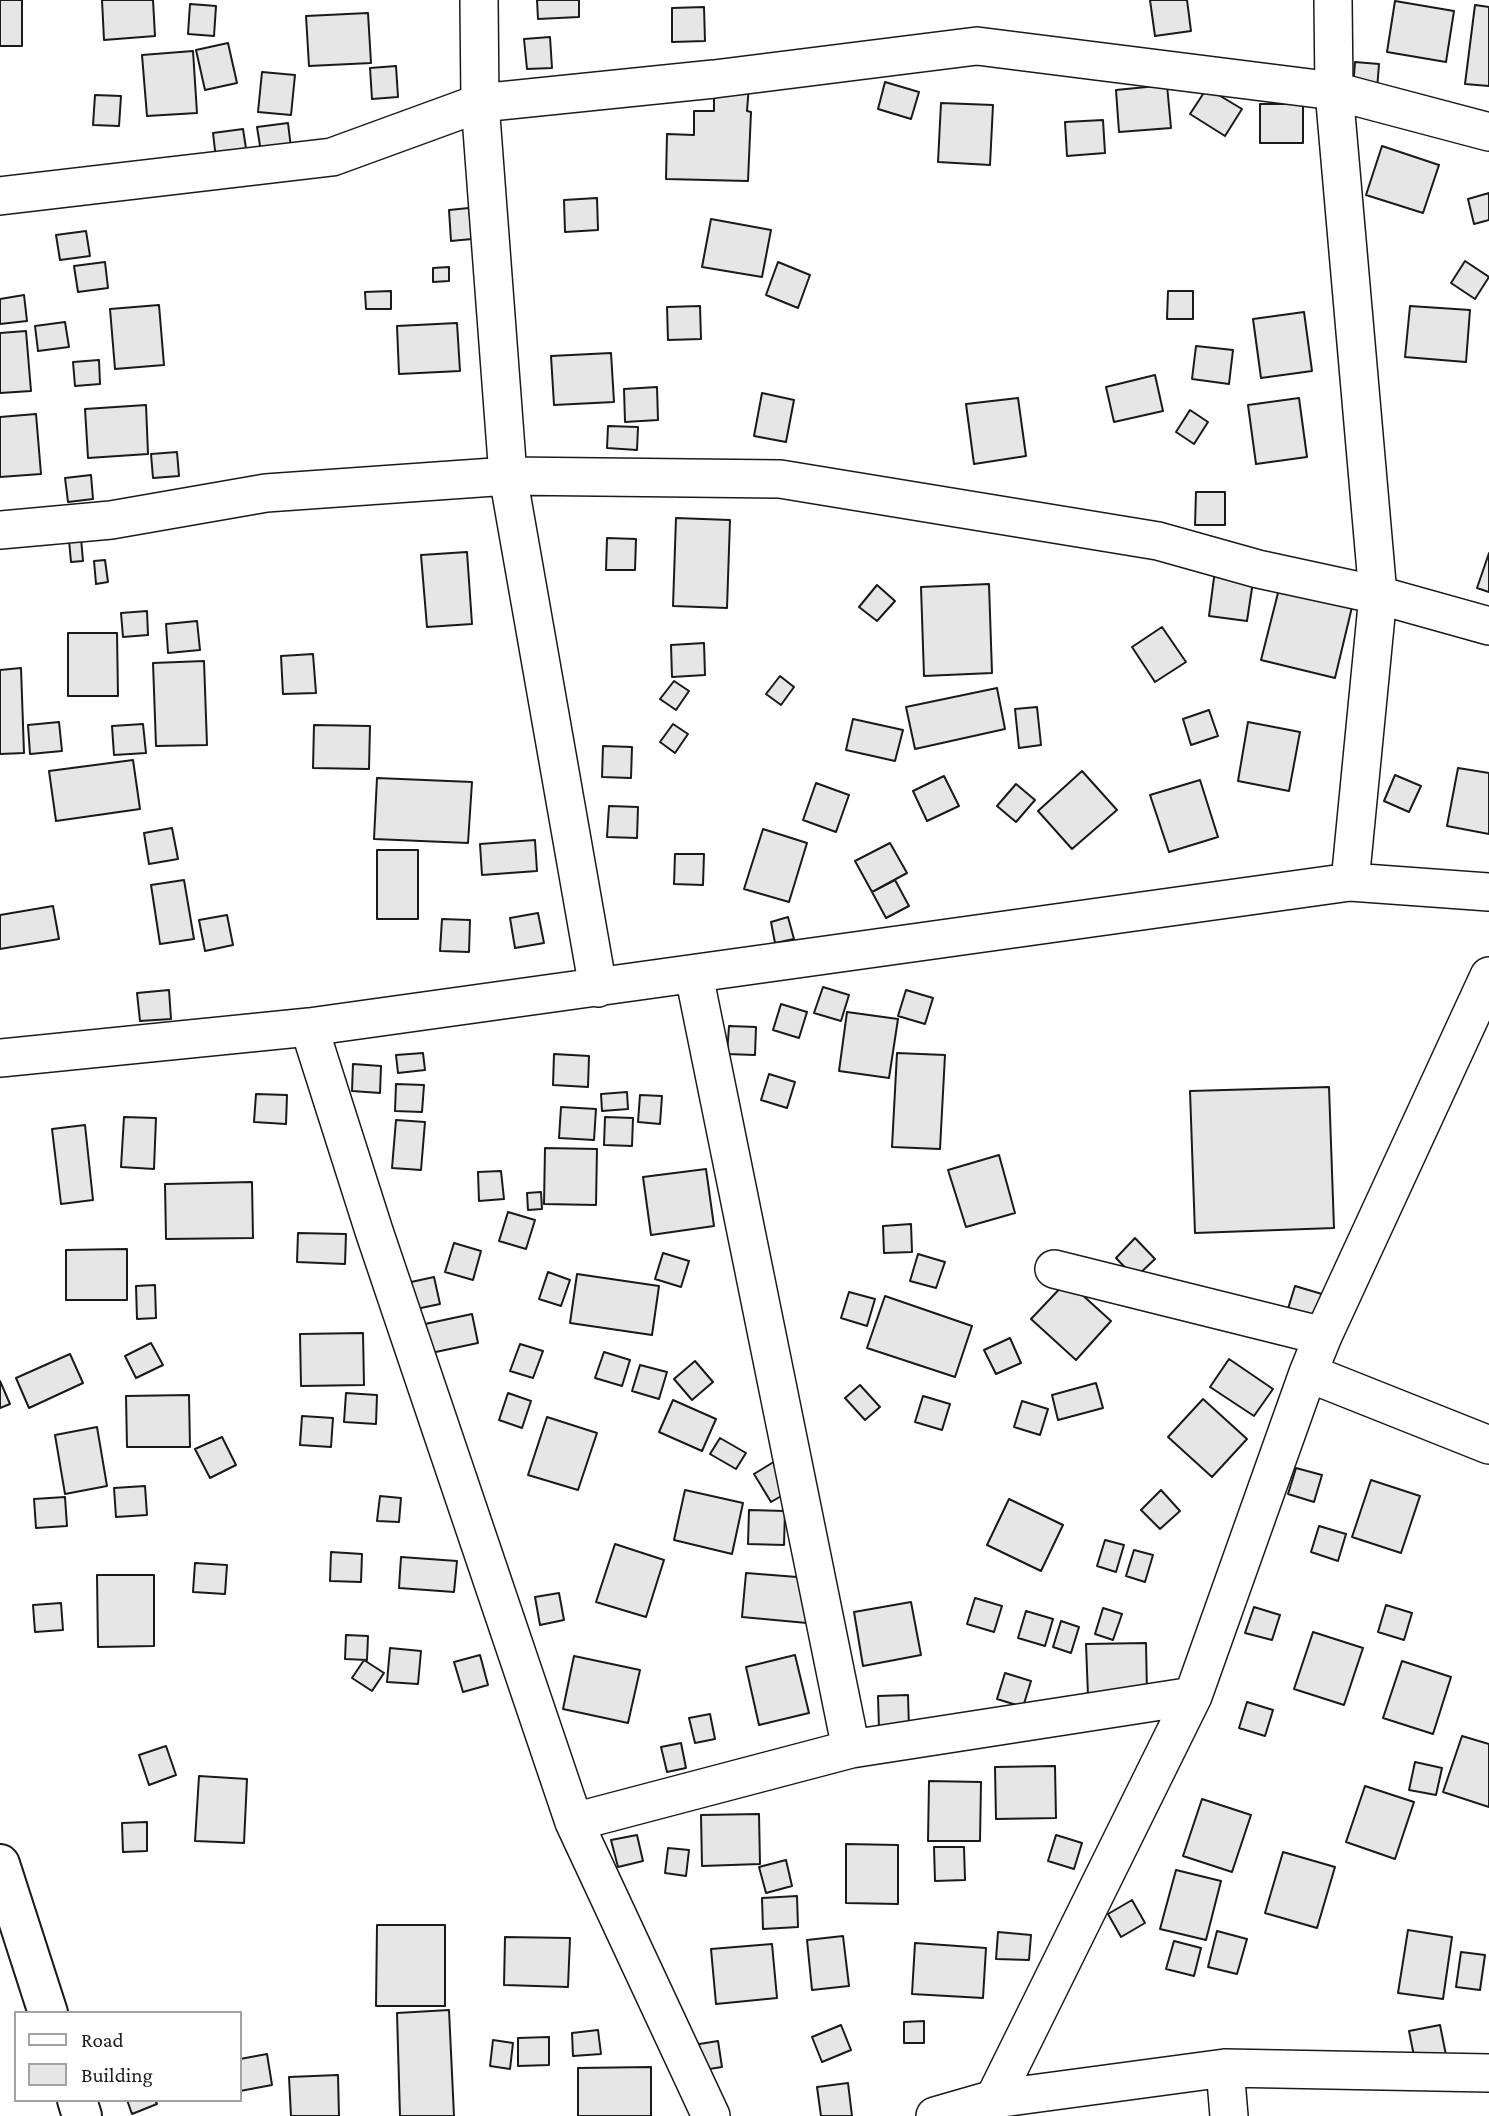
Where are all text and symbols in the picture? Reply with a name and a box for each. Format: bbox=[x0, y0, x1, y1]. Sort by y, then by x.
legend bbox=[14, 2011, 242, 2102]
text: Road bbox=[81, 2028, 124, 2052]
text: Building bbox=[81, 2063, 153, 2087]

